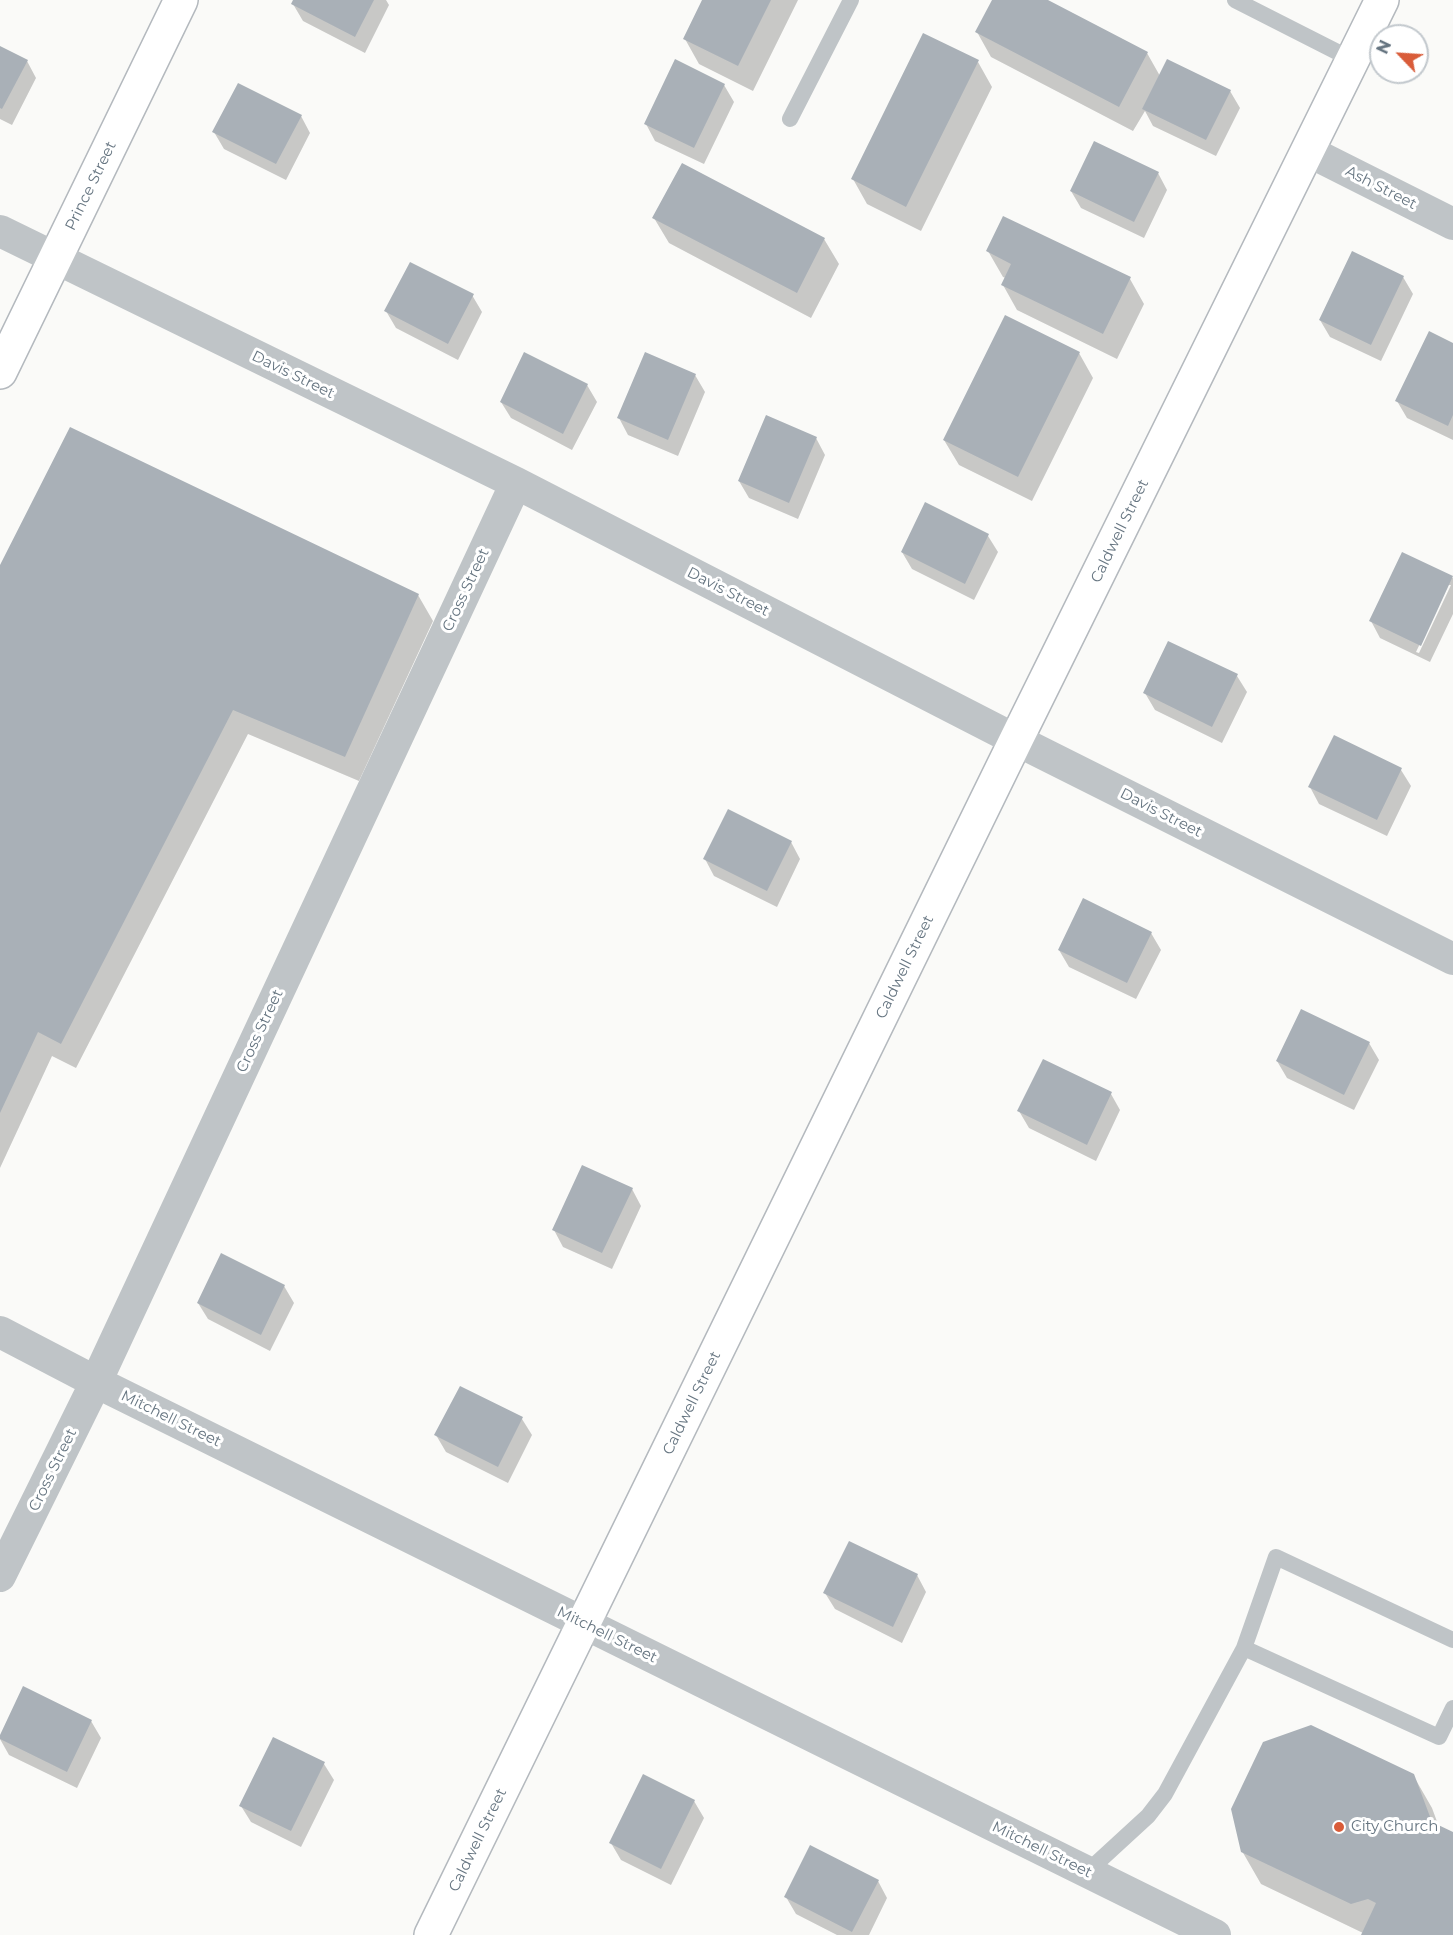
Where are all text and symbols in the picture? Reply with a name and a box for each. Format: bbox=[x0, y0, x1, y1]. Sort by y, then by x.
north arrow bbox=[1369, 24, 1429, 84]
text: N bbox=[1373, 37, 1395, 57]
street label: Prince Street bbox=[62, 138, 120, 234]
street label: Ash Street bbox=[1342, 162, 1420, 214]
street label: Davis Street bbox=[249, 347, 337, 403]
street label: Caldwell Street bbox=[1087, 476, 1153, 586]
street label: Cross Street bbox=[439, 546, 493, 634]
street label: Davis Street bbox=[684, 564, 772, 620]
street label: Davis Street bbox=[1117, 785, 1205, 841]
street label: Caldwell Street bbox=[872, 912, 938, 1022]
street label: Cross Street bbox=[233, 987, 287, 1075]
street label: Caldwell Street bbox=[659, 1348, 725, 1458]
street label: Mitchell Street bbox=[118, 1387, 224, 1451]
street label: Cross Street bbox=[25, 1426, 81, 1514]
street label: Mitchell Street bbox=[554, 1603, 660, 1667]
street label: Caldwell Street bbox=[445, 1785, 511, 1895]
street label: Mitchell Street bbox=[989, 1818, 1095, 1882]
place label: City Church bbox=[1351, 1818, 1438, 1836]
marker: City Church bbox=[1332, 1820, 1346, 1834]

